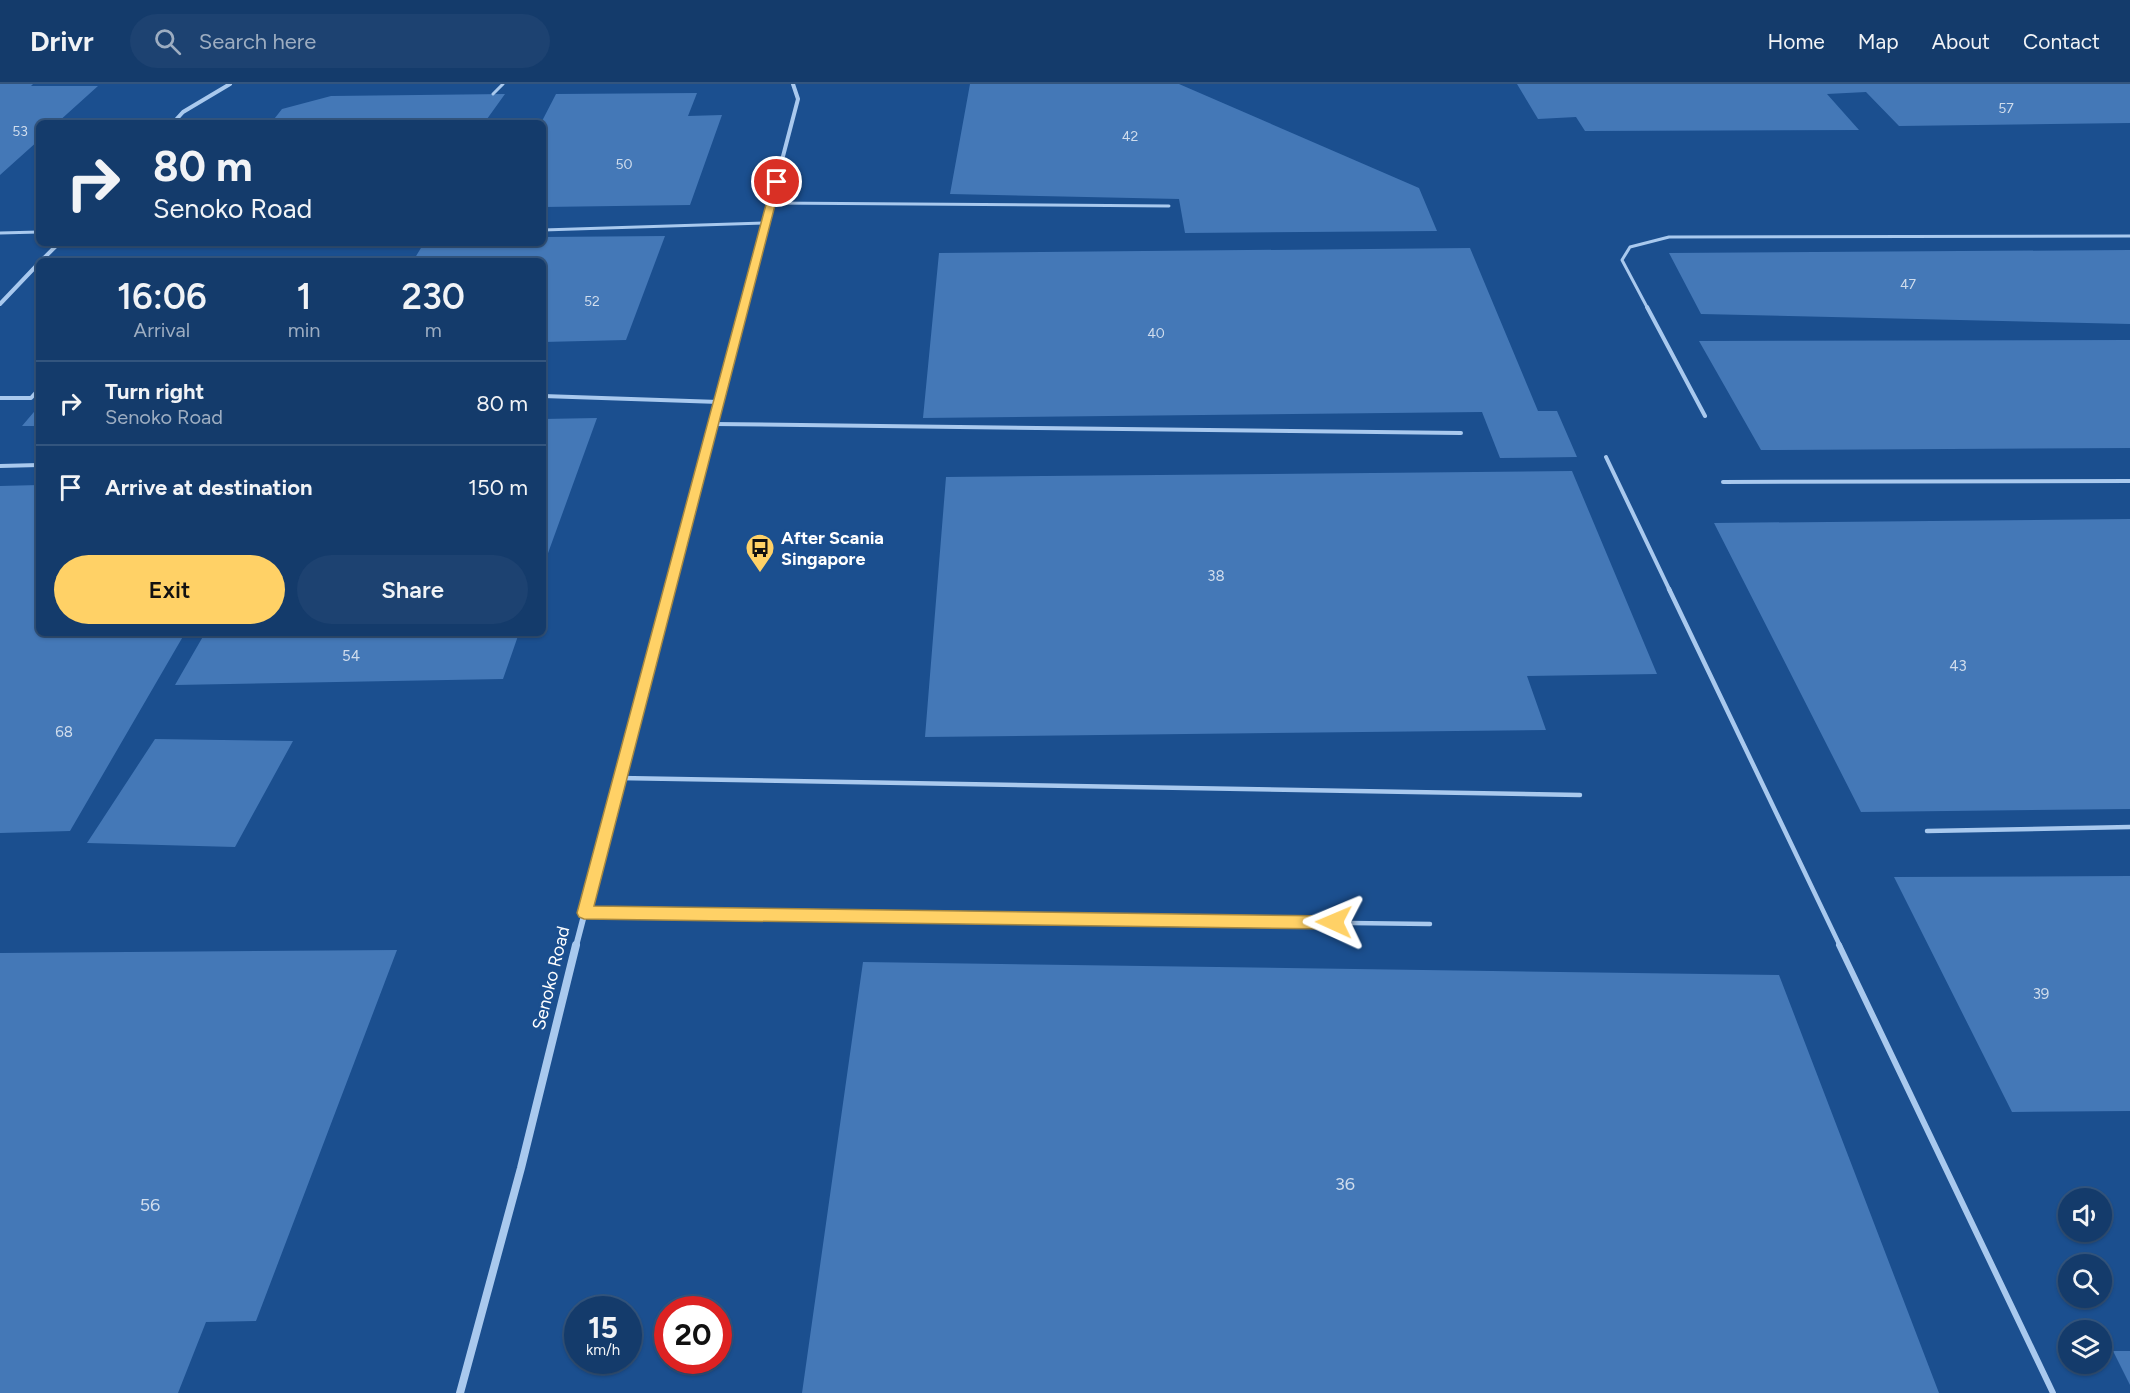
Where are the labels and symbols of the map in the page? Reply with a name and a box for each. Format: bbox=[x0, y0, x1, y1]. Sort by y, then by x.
house number: 57 bbox=[1998, 100, 2014, 117]
house number: 53 bbox=[12, 123, 28, 140]
house number: 42 bbox=[1122, 128, 1138, 145]
house number: 50 bbox=[615, 156, 633, 173]
pin bbox=[751, 156, 802, 207]
house number: 47 bbox=[1900, 276, 1917, 293]
house number: 52 bbox=[584, 293, 600, 310]
house number: 40 bbox=[1147, 325, 1165, 342]
place label: After Scania Singapore bbox=[781, 527, 884, 570]
bus stop icon: After Scania Singapore bbox=[744, 532, 776, 574]
house number: 38 bbox=[1207, 567, 1225, 585]
house number: 54 bbox=[342, 647, 360, 665]
house number: 43 bbox=[1949, 657, 1967, 675]
house number: 68 bbox=[55, 723, 73, 741]
position arrow bbox=[1302, 890, 1366, 954]
street label: Senoko Road bbox=[527, 924, 575, 1032]
house number: 39 bbox=[2033, 985, 2049, 1003]
house number: 36 bbox=[1335, 1173, 1355, 1195]
house number: 56 bbox=[140, 1194, 160, 1216]
speed limit sign: 20 bbox=[654, 1296, 732, 1374]

